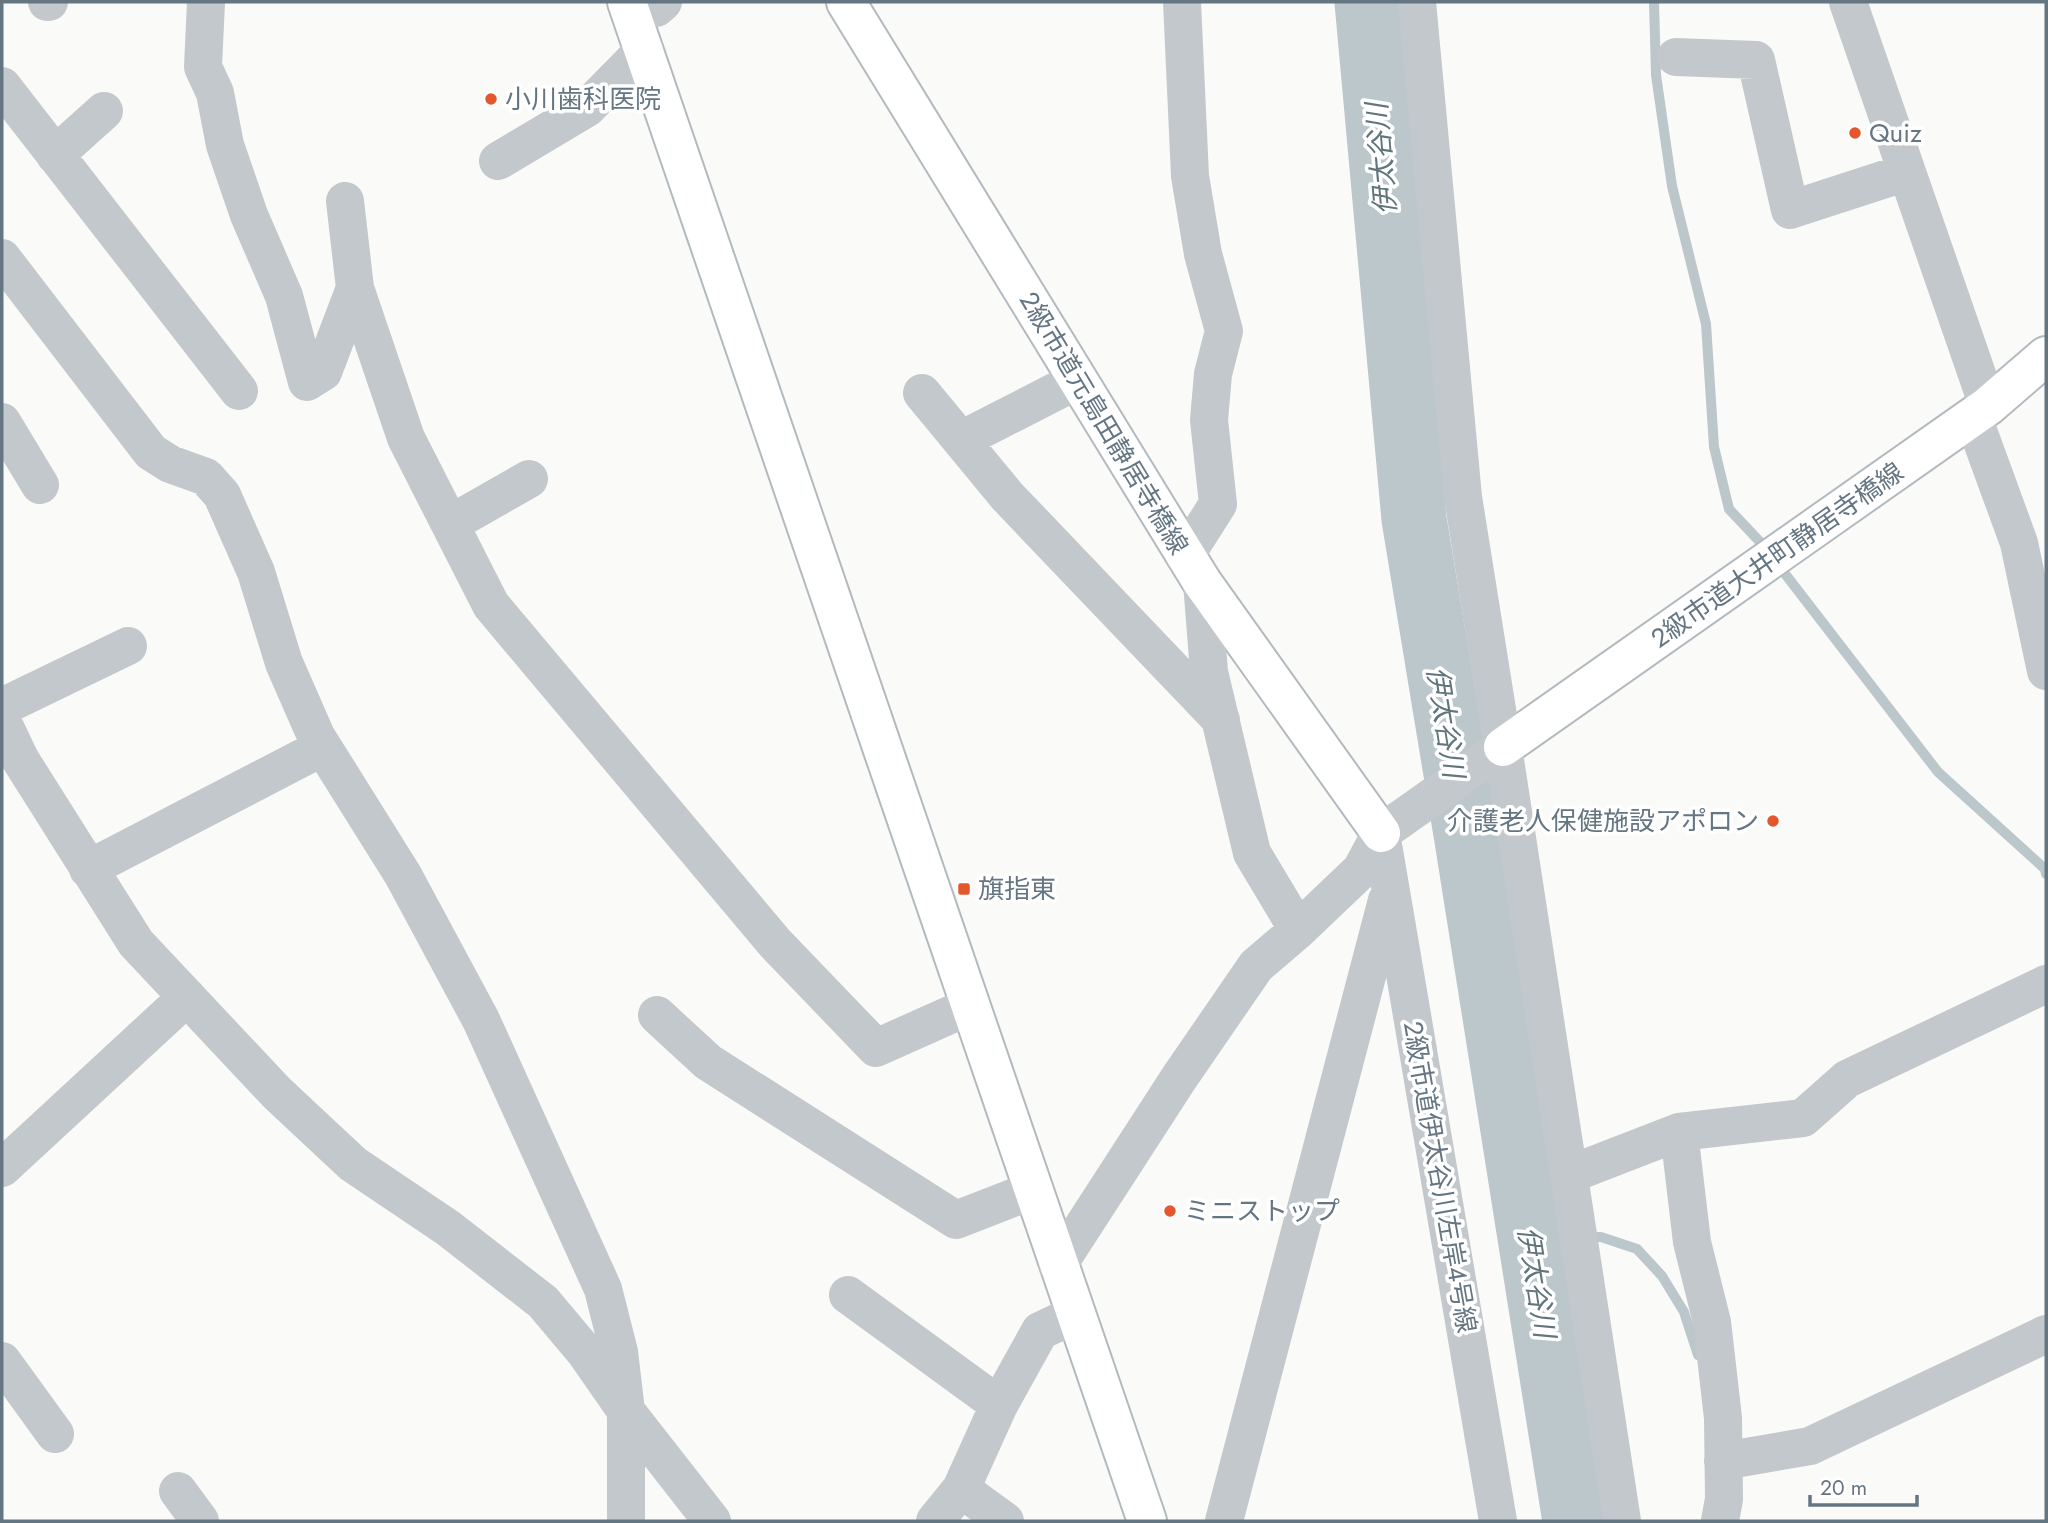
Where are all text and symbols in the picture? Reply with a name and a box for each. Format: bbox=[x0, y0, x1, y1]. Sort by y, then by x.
place label: 小川歯科医院 bbox=[505, 80, 661, 118]
marker: 小川歯科医院 bbox=[483, 91, 499, 107]
water label: 伊太谷川 bbox=[1356, 98, 1407, 217]
place label: Quiz bbox=[1869, 114, 1922, 152]
marker: Quiz bbox=[1847, 125, 1863, 141]
street label: 2級市道元島田静居寺橋線 bbox=[1010, 284, 1198, 562]
street label: 2級市道大井町静居寺橋線 bbox=[1643, 453, 1911, 657]
water label: 伊太谷川 bbox=[1416, 664, 1475, 784]
place label: 介護老人保健施設アポロン bbox=[1447, 802, 1759, 840]
marker: 介護老人保健施設アポロン bbox=[1765, 813, 1781, 829]
place label: 旗指東 bbox=[978, 870, 1056, 908]
marker: 旗指東 bbox=[956, 881, 972, 897]
street label: 2級市道伊太谷川左岸4号線 bbox=[1394, 1018, 1486, 1336]
place label: ミニストップ bbox=[1184, 1192, 1340, 1230]
marker: ミニストップ bbox=[1162, 1203, 1178, 1219]
water label: 伊太谷川 bbox=[1507, 1224, 1566, 1344]
scale bar bbox=[1810, 1464, 1917, 1508]
text: 20 m bbox=[1820, 1473, 1867, 1503]

